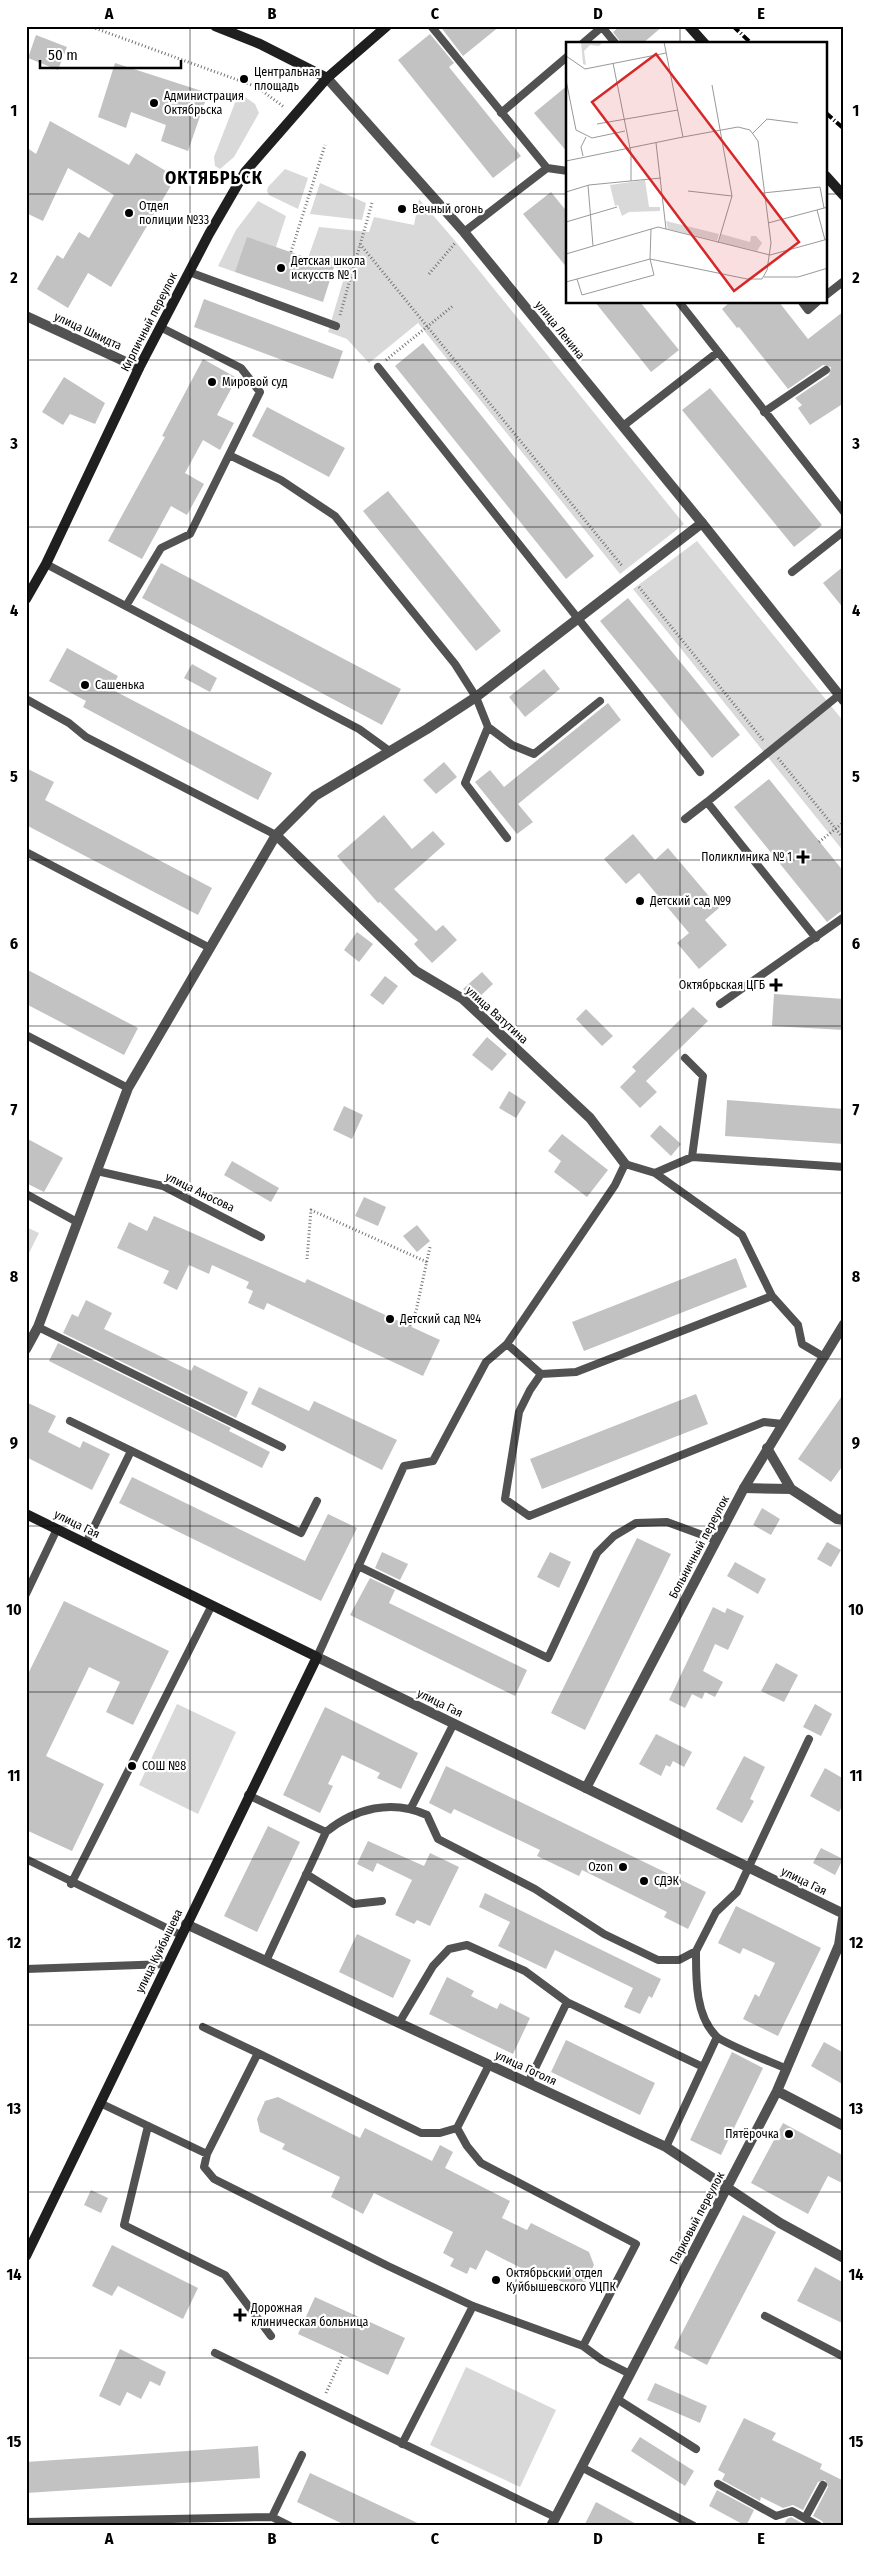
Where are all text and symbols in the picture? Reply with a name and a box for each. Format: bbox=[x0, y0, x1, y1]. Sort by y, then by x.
text: A bbox=[104, 4, 114, 23]
text: B bbox=[268, 4, 277, 23]
text: C bbox=[431, 4, 440, 23]
text: D bbox=[593, 4, 603, 23]
text: E bbox=[757, 4, 765, 23]
scale bar bbox=[40, 38, 181, 70]
inset map bbox=[566, 42, 828, 304]
text: 50 m bbox=[48, 46, 78, 64]
place label: Центральная площадь bbox=[254, 65, 321, 93]
marker: Центральная площадь bbox=[238, 73, 250, 85]
place label: Администрация Октябрьска bbox=[164, 89, 244, 117]
marker: Администрация Октябрьска bbox=[148, 97, 160, 109]
text: 1 bbox=[11, 101, 17, 120]
text: 1 bbox=[853, 101, 859, 120]
district label: ОКТЯБРЬСК bbox=[165, 167, 263, 189]
place label: Отдел полиции №33 bbox=[139, 199, 209, 227]
place label: Вечный огонь bbox=[412, 202, 483, 216]
marker: Вечный огонь bbox=[396, 203, 408, 215]
marker: Отдел полиции №33 bbox=[123, 207, 135, 219]
place label: Детская школа искусств № 1 bbox=[290, 254, 366, 282]
marker: Детская школа искусств № 1 bbox=[275, 262, 287, 274]
text: 2 bbox=[9, 268, 18, 287]
text: 2 bbox=[851, 268, 860, 287]
street label: Кирпичный переулок bbox=[118, 270, 180, 374]
street label: улица Ленина bbox=[532, 298, 588, 362]
street label: улица Шмидта bbox=[52, 309, 124, 353]
place label: Мировой суд bbox=[222, 375, 288, 389]
marker: Мировой суд bbox=[206, 376, 218, 388]
text: 3 bbox=[9, 434, 18, 453]
text: 3 bbox=[851, 434, 860, 453]
text: 4 bbox=[10, 601, 18, 620]
text: 4 bbox=[852, 601, 860, 620]
place label: Сашенька bbox=[95, 678, 145, 692]
marker: Сашенька bbox=[79, 679, 91, 691]
text: 5 bbox=[10, 767, 18, 786]
text: 5 bbox=[852, 767, 860, 786]
place label: Поликлиника № 1 bbox=[701, 850, 792, 864]
marker: Поликлиника № 1 bbox=[796, 850, 810, 864]
place label: Детский сад №9 bbox=[649, 894, 731, 908]
marker: Детский сад №9 bbox=[634, 895, 646, 907]
text: 6 bbox=[10, 934, 18, 953]
text: 6 bbox=[852, 934, 860, 953]
place label: Октябрьская ЦГБ bbox=[679, 978, 765, 992]
marker: Октябрьская ЦГБ bbox=[769, 978, 783, 992]
street label: улица Ватутина bbox=[463, 983, 531, 1047]
text: 7 bbox=[11, 1100, 18, 1119]
text: 7 bbox=[853, 1100, 860, 1119]
street label: улица Аносова bbox=[163, 1169, 237, 1215]
text: 8 bbox=[10, 1267, 19, 1286]
text: 8 bbox=[852, 1267, 861, 1286]
place label: Детский сад №4 bbox=[399, 1312, 481, 1326]
marker: Детский сад №4 bbox=[384, 1313, 396, 1325]
text: 9 bbox=[10, 1433, 18, 1452]
text: 9 bbox=[852, 1433, 860, 1452]
street label: Больничный переулок bbox=[666, 1493, 732, 1601]
street label: улица Гая bbox=[52, 1507, 102, 1541]
text: 10 bbox=[6, 1600, 22, 1619]
text: 10 bbox=[848, 1600, 864, 1619]
street label: улица Гая bbox=[415, 1686, 465, 1720]
place label: СОШ №8 bbox=[142, 1759, 186, 1773]
marker: СОШ №8 bbox=[126, 1760, 138, 1772]
text: 11 bbox=[7, 1766, 21, 1785]
text: 11 bbox=[849, 1766, 863, 1785]
place label: Ozon bbox=[588, 1860, 613, 1874]
marker: Ozon bbox=[617, 1861, 629, 1873]
street label: улица Гая bbox=[779, 1864, 829, 1898]
place label: СДЭК bbox=[654, 1874, 680, 1888]
marker: СДЭК bbox=[638, 1875, 650, 1887]
street label: улица Куйбышева bbox=[133, 1907, 185, 1995]
text: 12 bbox=[7, 1933, 22, 1952]
text: 12 bbox=[849, 1933, 864, 1952]
street label: улица Гоголя bbox=[493, 2048, 559, 2088]
text: 13 bbox=[7, 2099, 22, 2118]
text: 13 bbox=[849, 2099, 864, 2118]
place label: Пятёрочка bbox=[725, 2127, 779, 2141]
marker: Пятёрочка bbox=[783, 2128, 795, 2140]
street label: Парковый переулок bbox=[667, 2169, 727, 2267]
text: 14 bbox=[7, 2265, 22, 2284]
text: 14 bbox=[849, 2265, 864, 2284]
place label: Октябрьский отдел Куйбышевского УЦПК bbox=[506, 2266, 617, 2294]
marker: Октябрьский отдел Куйбышевского УЦПК bbox=[490, 2274, 502, 2286]
place label: Дорожная клиническая больница bbox=[250, 2301, 369, 2329]
marker: Дорожная клиническая больница bbox=[233, 2308, 247, 2322]
text: 15 bbox=[7, 2432, 21, 2451]
text: 15 bbox=[849, 2432, 863, 2451]
text: A bbox=[104, 2529, 114, 2548]
text: B bbox=[268, 2529, 277, 2548]
text: C bbox=[431, 2529, 440, 2548]
text: D bbox=[593, 2529, 603, 2548]
text: E bbox=[757, 2529, 765, 2548]

